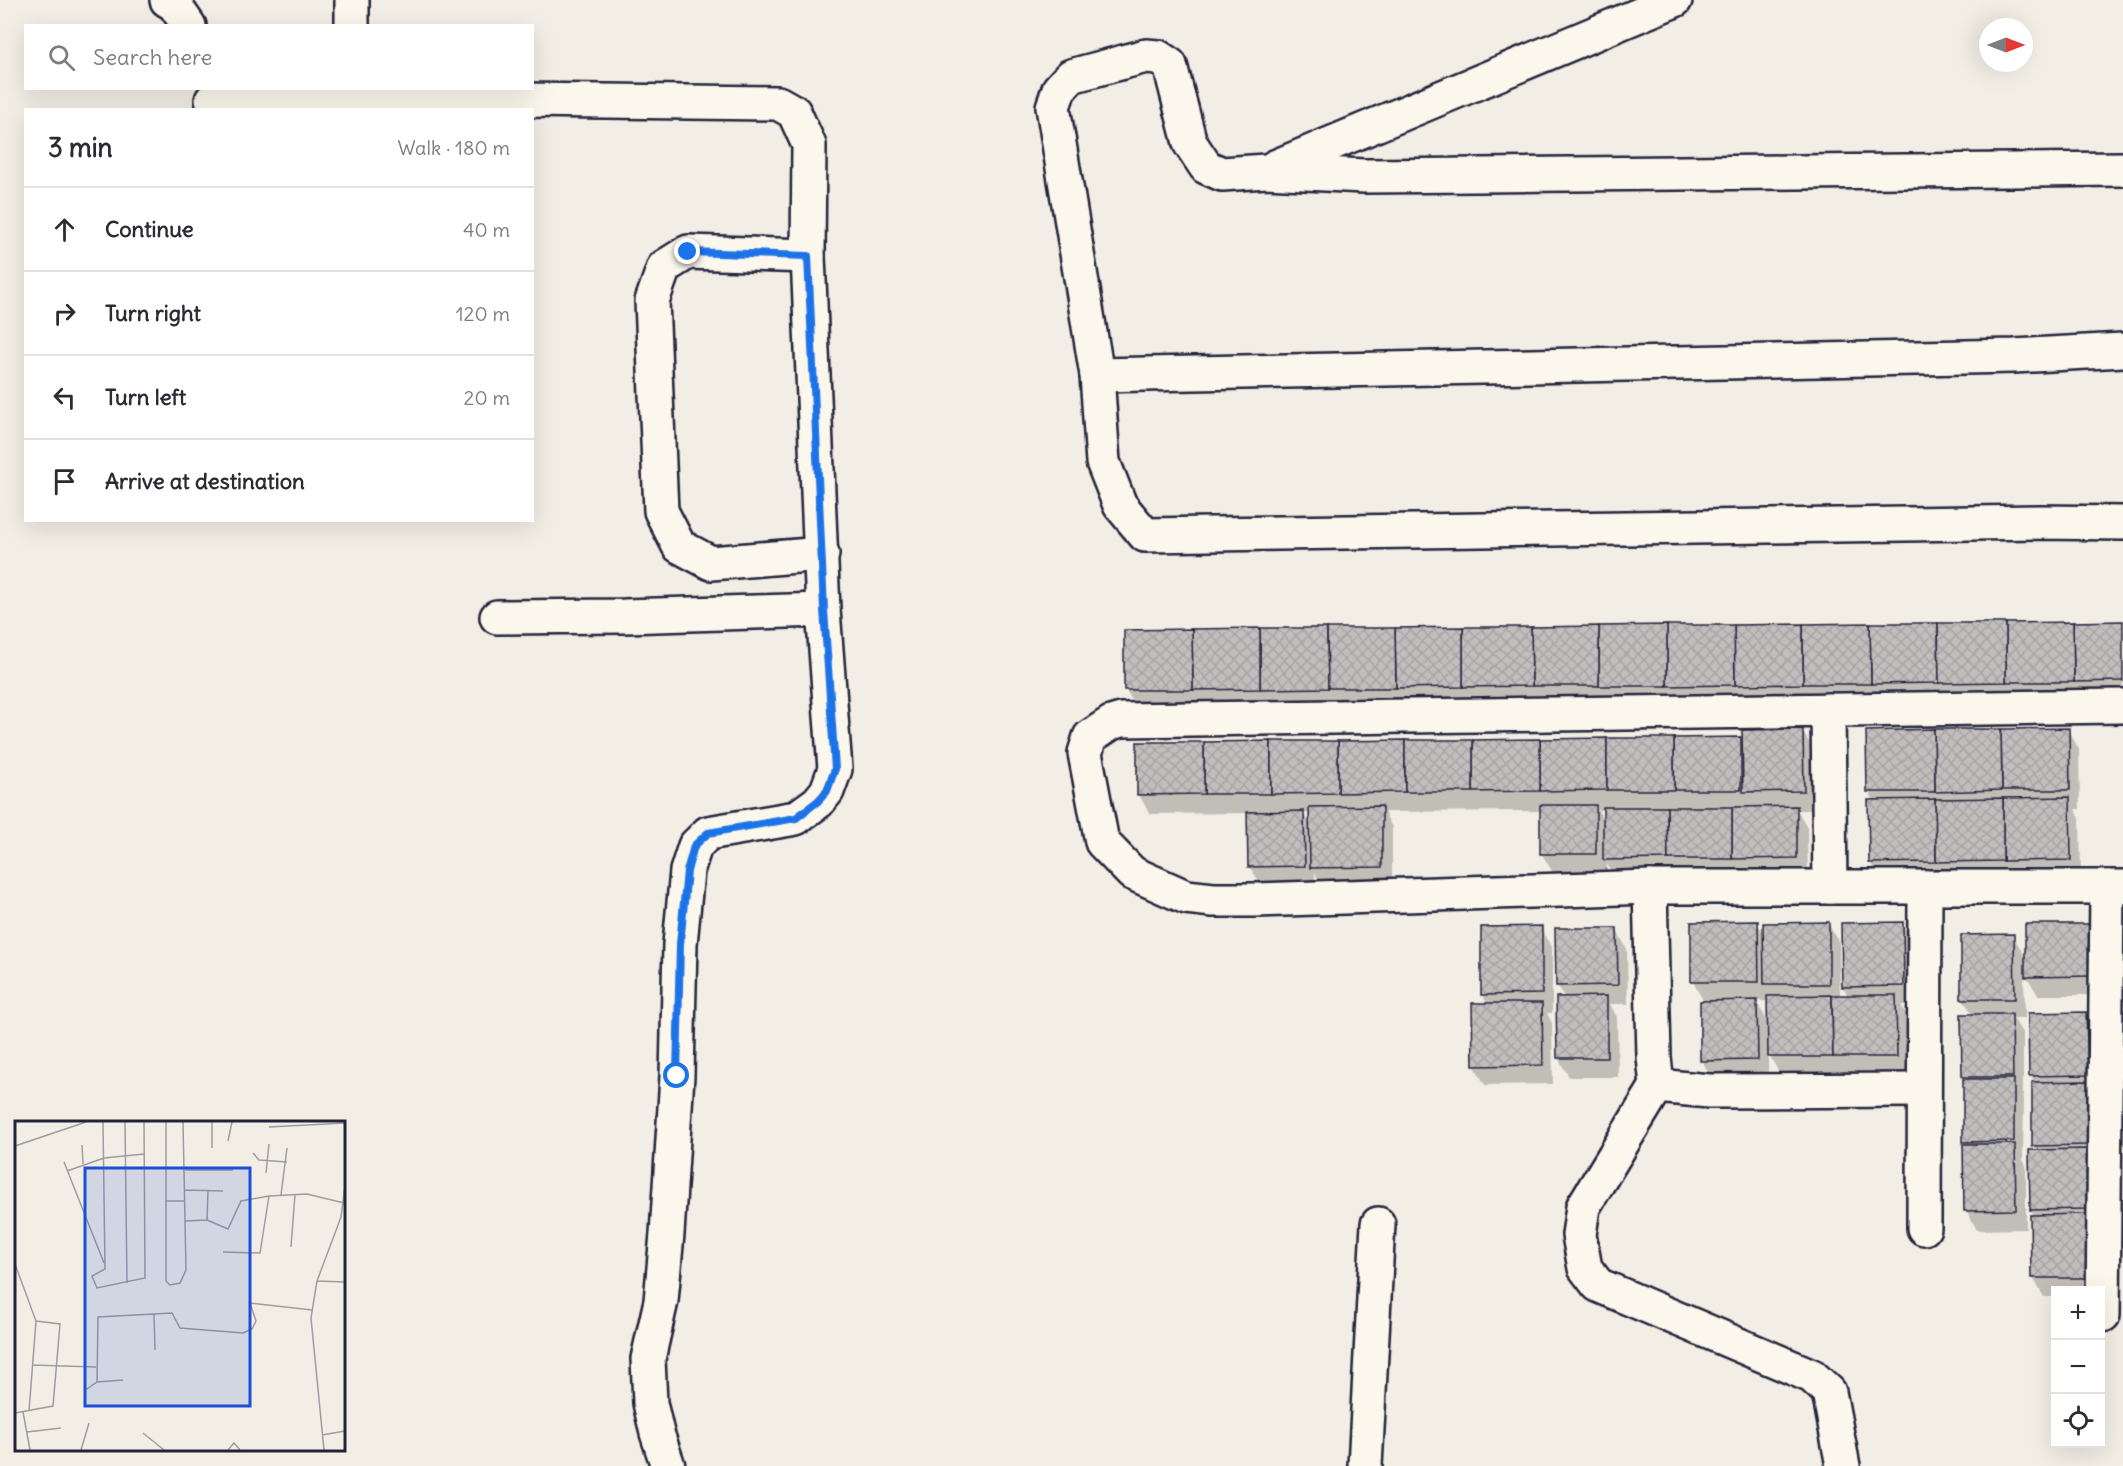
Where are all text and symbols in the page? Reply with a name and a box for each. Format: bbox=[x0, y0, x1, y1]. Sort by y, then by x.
north arrow bbox=[1979, 18, 2033, 72]
search box bbox=[24, 24, 534, 90]
icon: search bbox=[45, 41, 78, 74]
text: Search here bbox=[93, 43, 212, 71]
text: 3 min bbox=[48, 131, 113, 164]
text: Walk · 180 m bbox=[398, 135, 510, 160]
icon: ahead bbox=[48, 213, 81, 246]
text: Continue bbox=[105, 215, 194, 243]
text: 40 m bbox=[463, 217, 510, 242]
route end bbox=[674, 238, 700, 264]
icon: right bbox=[48, 297, 81, 330]
text: Turn right bbox=[105, 299, 201, 327]
text: 120 m bbox=[456, 301, 510, 326]
icon: left bbox=[48, 381, 81, 414]
text: Turn left bbox=[105, 383, 186, 411]
text: 20 m bbox=[464, 385, 510, 410]
icon: arrive bbox=[48, 465, 81, 498]
text: Arrive at destination bbox=[105, 467, 305, 495]
route start bbox=[663, 1062, 689, 1088]
inset map bbox=[15, 1121, 345, 1451]
map controls bbox=[2051, 1286, 2105, 1448]
button: + bbox=[2051, 1286, 2105, 1340]
button: − bbox=[2051, 1340, 2105, 1394]
button: locate bbox=[2051, 1394, 2105, 1448]

